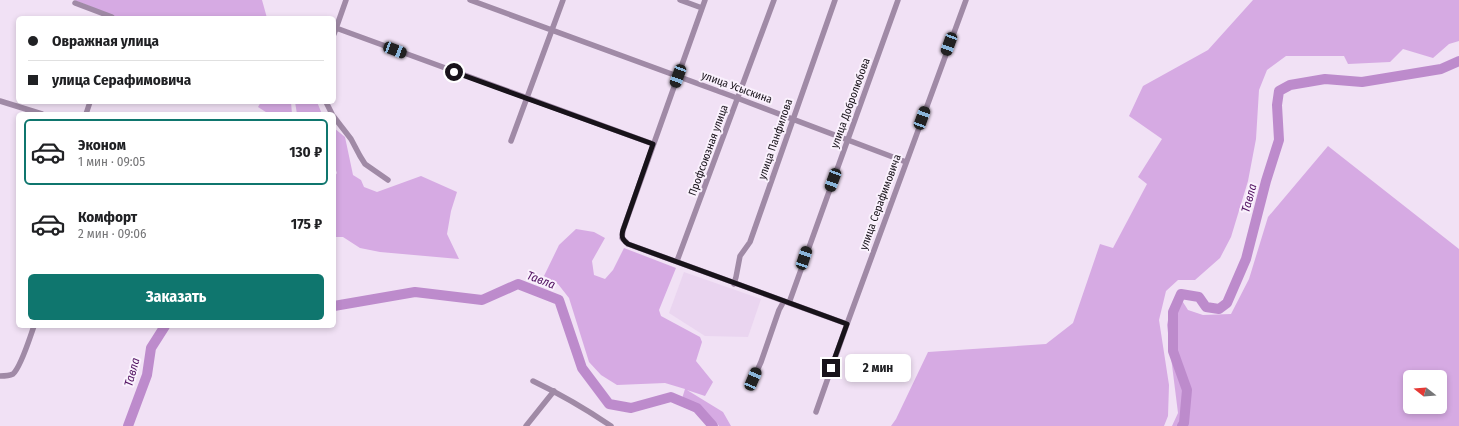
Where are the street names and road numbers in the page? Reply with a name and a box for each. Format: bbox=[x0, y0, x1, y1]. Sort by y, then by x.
street label: улица Добролюбова bbox=[828, 56, 873, 150]
street label: улица Усыскина bbox=[700, 69, 774, 106]
street label: улица Панфилова bbox=[756, 97, 795, 181]
street label: Профсоюзная улица bbox=[686, 103, 731, 197]
street label: улица Серафимовича bbox=[857, 153, 904, 252]

